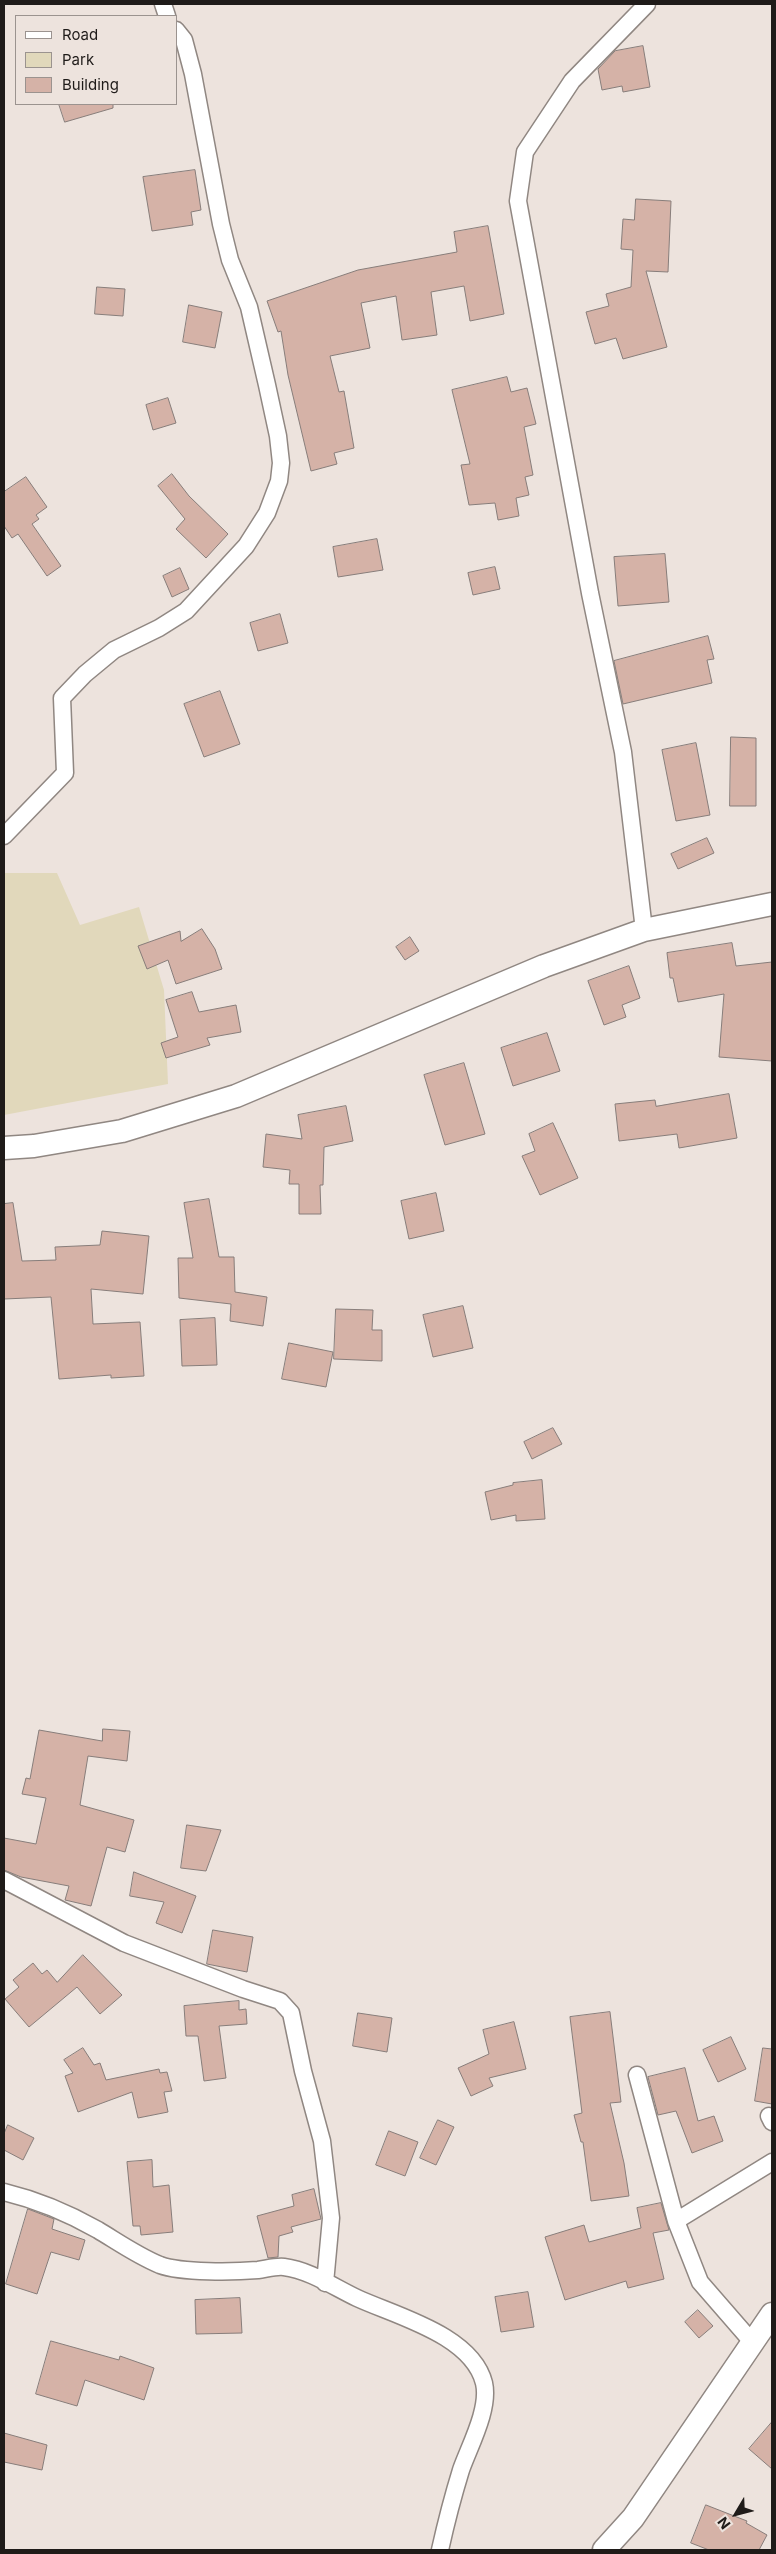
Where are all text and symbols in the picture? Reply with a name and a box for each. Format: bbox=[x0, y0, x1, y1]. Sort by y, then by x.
legend bbox=[15, 15, 178, 105]
text: Road bbox=[62, 25, 98, 44]
text: Park bbox=[62, 50, 94, 69]
text: Building bbox=[62, 75, 119, 94]
north arrow bbox=[711, 2489, 761, 2539]
text: N bbox=[714, 2514, 734, 2533]

